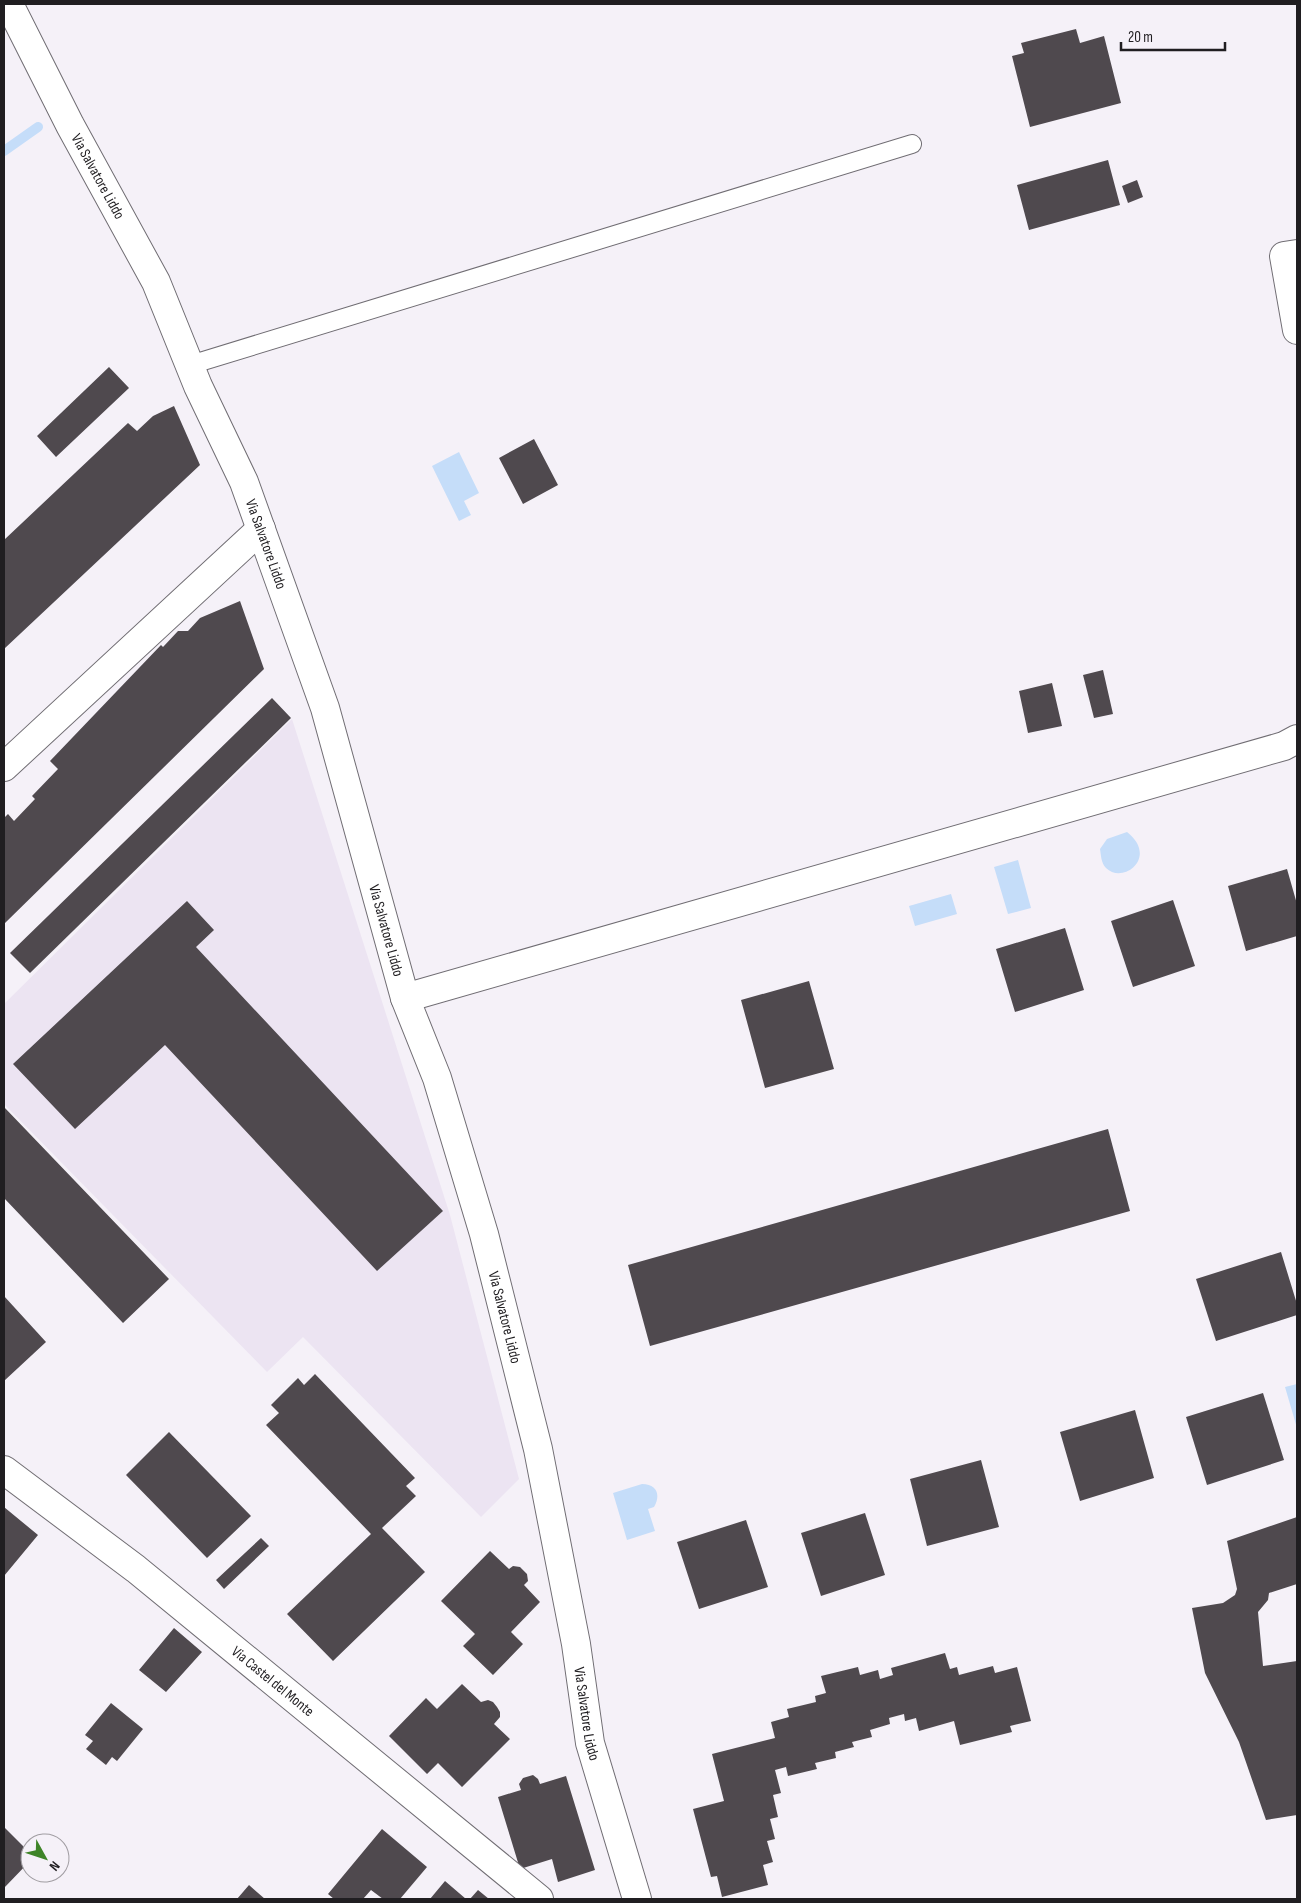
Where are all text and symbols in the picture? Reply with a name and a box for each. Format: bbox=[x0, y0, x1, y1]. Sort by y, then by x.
scale bar bbox=[1121, 20, 1225, 52]
text: 20 m bbox=[1128, 28, 1153, 47]
street label: Via Salvatore Liddo bbox=[67, 131, 129, 223]
street label: Via Salvatore Liddo bbox=[241, 497, 291, 592]
street label: Via Salvatore Liddo bbox=[364, 883, 408, 979]
street label: Via Salvatore Liddo bbox=[484, 1269, 525, 1366]
street label: Via Castel del Monte bbox=[227, 1642, 318, 1721]
street label: Via Salvatore Liddo bbox=[569, 1666, 604, 1763]
north arrow bbox=[20, 1833, 70, 1883]
text: N bbox=[46, 1858, 63, 1874]

